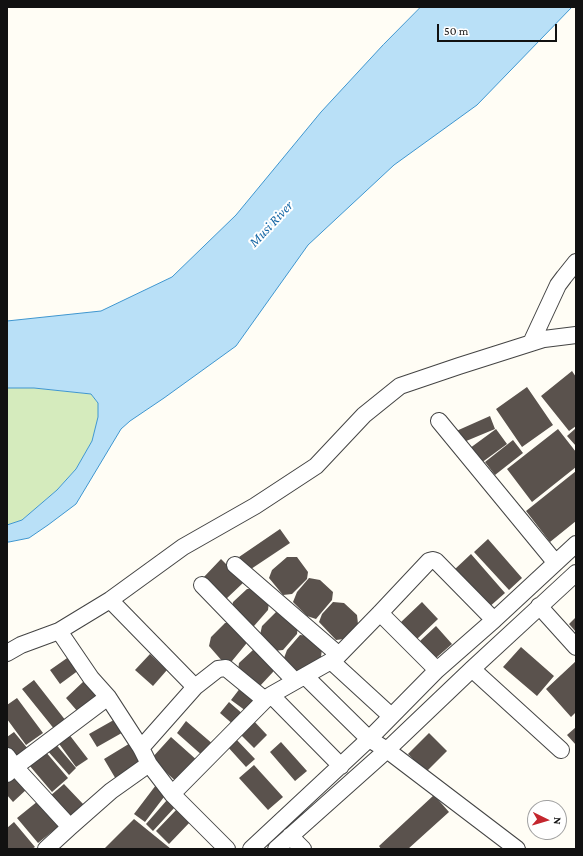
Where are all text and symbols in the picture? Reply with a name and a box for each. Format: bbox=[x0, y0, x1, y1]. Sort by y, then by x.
scale bar bbox=[439, 16, 559, 42]
text: 50 m bbox=[444, 24, 468, 38]
water label: Musi River bbox=[245, 198, 297, 250]
north arrow bbox=[527, 800, 567, 840]
text: N bbox=[552, 817, 564, 825]

